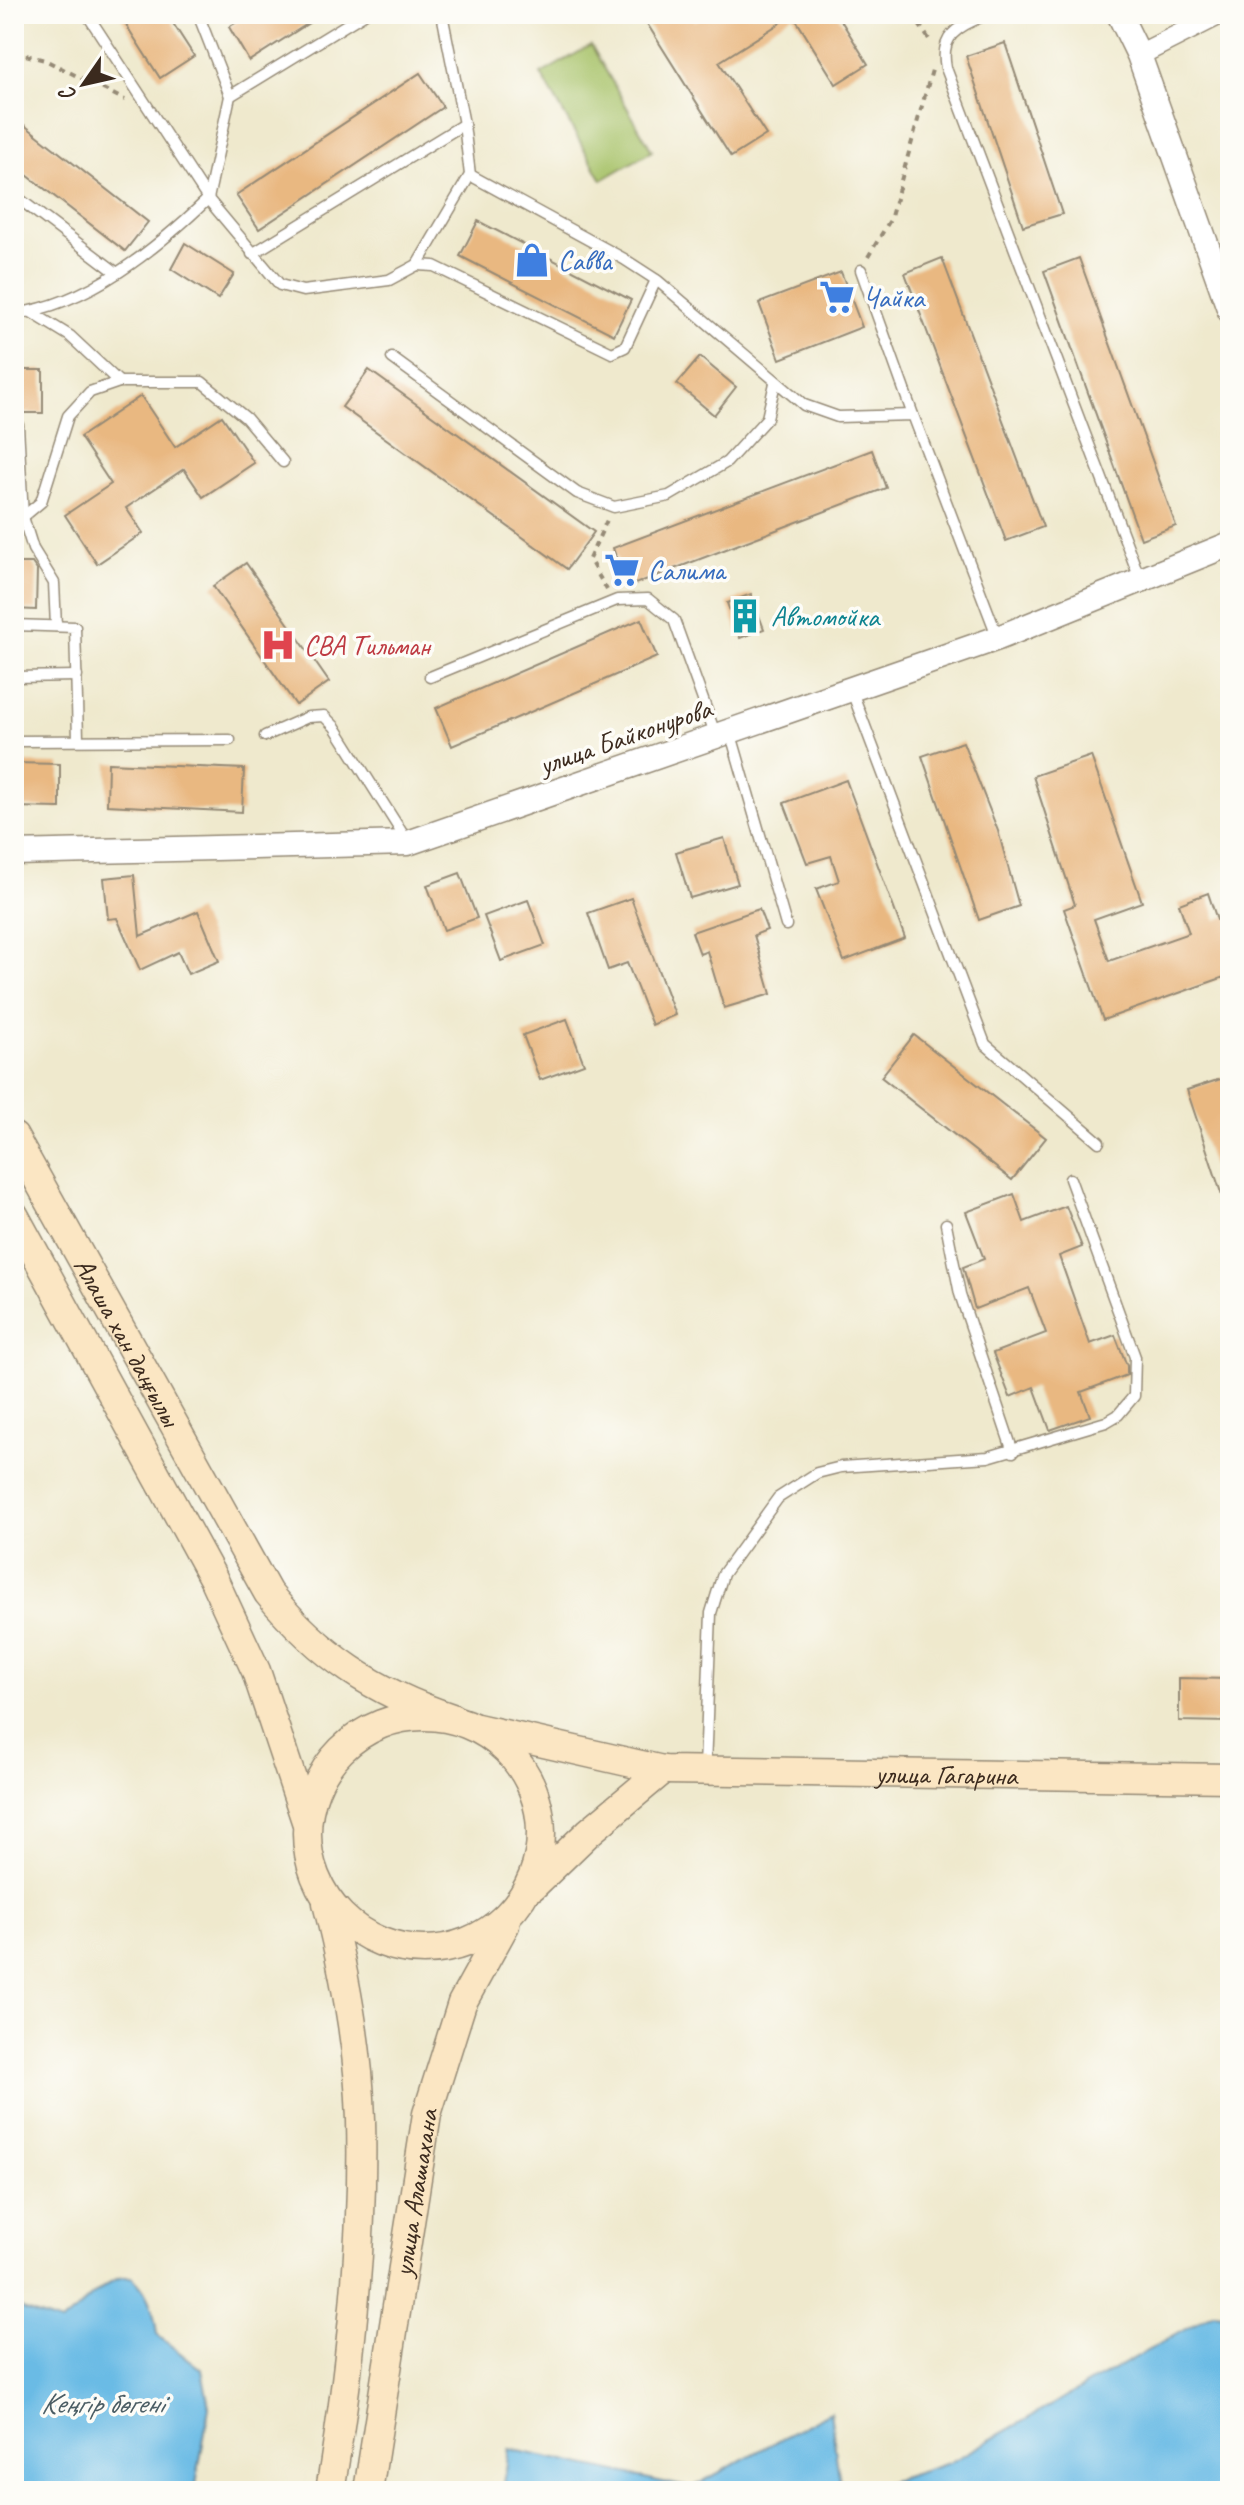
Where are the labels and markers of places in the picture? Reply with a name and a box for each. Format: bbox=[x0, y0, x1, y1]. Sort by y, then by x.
shop icon: Савва bbox=[513, 241, 551, 279]
place label: Савва bbox=[558, 243, 613, 278]
supermarket icon: Чайка bbox=[818, 278, 856, 316]
place label: Чайка bbox=[863, 280, 926, 315]
supermarket icon: Салима bbox=[603, 551, 641, 589]
place label: Салима bbox=[648, 553, 727, 588]
building icon: Автомойка bbox=[726, 597, 764, 635]
place label: Автомойка bbox=[771, 599, 881, 634]
hospital icon: СВА Тильман bbox=[259, 626, 297, 664]
place label: СВА Тильман bbox=[304, 628, 432, 663]

